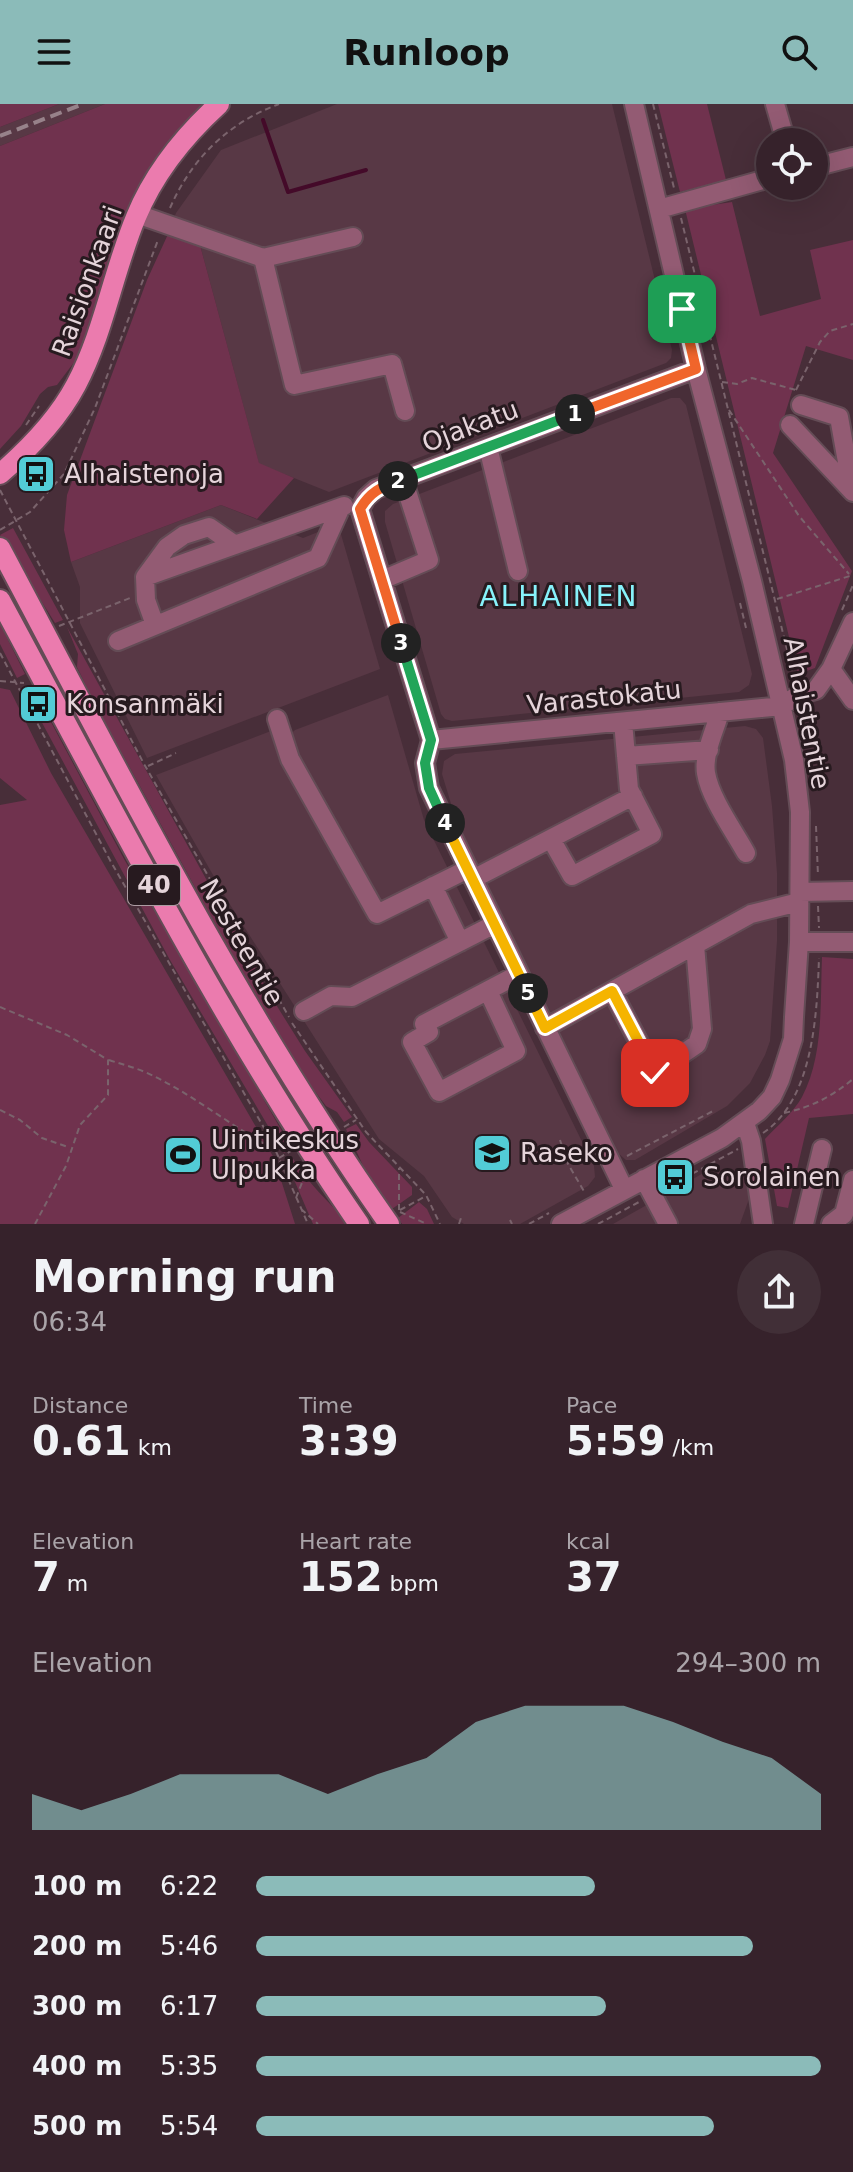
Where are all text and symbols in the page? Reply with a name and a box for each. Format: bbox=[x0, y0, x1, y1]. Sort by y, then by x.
icon: menu bbox=[32, 30, 76, 74]
icon: search bbox=[777, 30, 821, 74]
text: Runloop bbox=[343, 32, 510, 73]
map controls bbox=[756, 128, 828, 200]
button: locate bbox=[756, 128, 828, 200]
street label: Raisionkaari bbox=[46, 202, 128, 360]
pin bbox=[648, 275, 716, 343]
icon: arrive bbox=[660, 287, 704, 331]
street label: Ojakatu bbox=[418, 394, 522, 458]
pin: 1 bbox=[555, 394, 595, 434]
text: 1 bbox=[567, 401, 583, 426]
bus stop icon: Alhaistenoja bbox=[15, 453, 57, 495]
place label: Alhaistenoja bbox=[64, 459, 224, 489]
pin: 2 bbox=[378, 461, 418, 501]
text: 2 bbox=[390, 468, 406, 493]
district label: ALHAINEN bbox=[480, 580, 638, 613]
pin: 3 bbox=[381, 623, 421, 663]
text: 3 bbox=[393, 630, 409, 655]
street label: Alhaistentie bbox=[778, 634, 836, 792]
street label: Varastokatu bbox=[525, 674, 683, 720]
bus stop icon: Konsanmäki bbox=[17, 683, 59, 725]
place label: Konsanmäki bbox=[66, 689, 224, 719]
pin: 4 bbox=[425, 803, 465, 843]
text: 4 bbox=[437, 810, 453, 835]
road number: 40 bbox=[128, 865, 180, 905]
street label: Nesteentie bbox=[194, 873, 290, 1011]
pin: 5 bbox=[508, 973, 548, 1013]
text: 5 bbox=[520, 980, 536, 1005]
pin bbox=[621, 1039, 689, 1107]
icon: check bbox=[633, 1051, 677, 1095]
place label: Uintikeskus Ulpukka bbox=[211, 1125, 359, 1185]
school or university icon: Raseko bbox=[471, 1132, 513, 1174]
sports icon: Uintikeskus Ulpukka bbox=[162, 1134, 204, 1176]
place label: Raseko bbox=[520, 1138, 613, 1168]
bus stop icon: Sorolainen bbox=[654, 1156, 696, 1198]
place label: Sorolainen bbox=[703, 1162, 841, 1192]
button: share bbox=[737, 1250, 821, 1334]
text: Morning run bbox=[32, 1251, 337, 1302]
text: 06:34 bbox=[32, 1307, 107, 1337]
text: Distance bbox=[32, 1393, 128, 1418]
text: Time bbox=[299, 1393, 353, 1418]
text: Pace bbox=[566, 1393, 617, 1418]
text: 0.61 bbox=[32, 1418, 131, 1464]
text: 3:39 bbox=[299, 1418, 399, 1464]
text: 5:59 bbox=[566, 1418, 666, 1464]
text: km bbox=[131, 1435, 172, 1460]
text: /km bbox=[666, 1435, 714, 1460]
text: Elevation bbox=[32, 1529, 134, 1554]
text: Heart rate bbox=[299, 1529, 412, 1554]
text: kcal bbox=[566, 1529, 610, 1554]
text: 7 bbox=[32, 1554, 60, 1600]
text: 152 bbox=[299, 1554, 383, 1600]
text: 37 bbox=[566, 1554, 622, 1600]
text: m bbox=[60, 1571, 88, 1596]
text: bpm bbox=[383, 1571, 439, 1596]
text: Elevation bbox=[32, 1648, 153, 1678]
text: 294–300 m bbox=[675, 1648, 821, 1678]
text: 100 m bbox=[32, 1871, 122, 1901]
text: 6:22 bbox=[160, 1871, 218, 1901]
text: 200 m bbox=[32, 1931, 122, 1961]
text: 5:46 bbox=[160, 1931, 218, 1961]
text: 300 m bbox=[32, 1991, 122, 2021]
text: 6:17 bbox=[160, 1991, 218, 2021]
text: 400 m bbox=[32, 2051, 122, 2081]
text: 5:35 bbox=[160, 2051, 218, 2081]
text: 500 m bbox=[32, 2111, 122, 2141]
text: 5:54 bbox=[160, 2111, 218, 2141]

